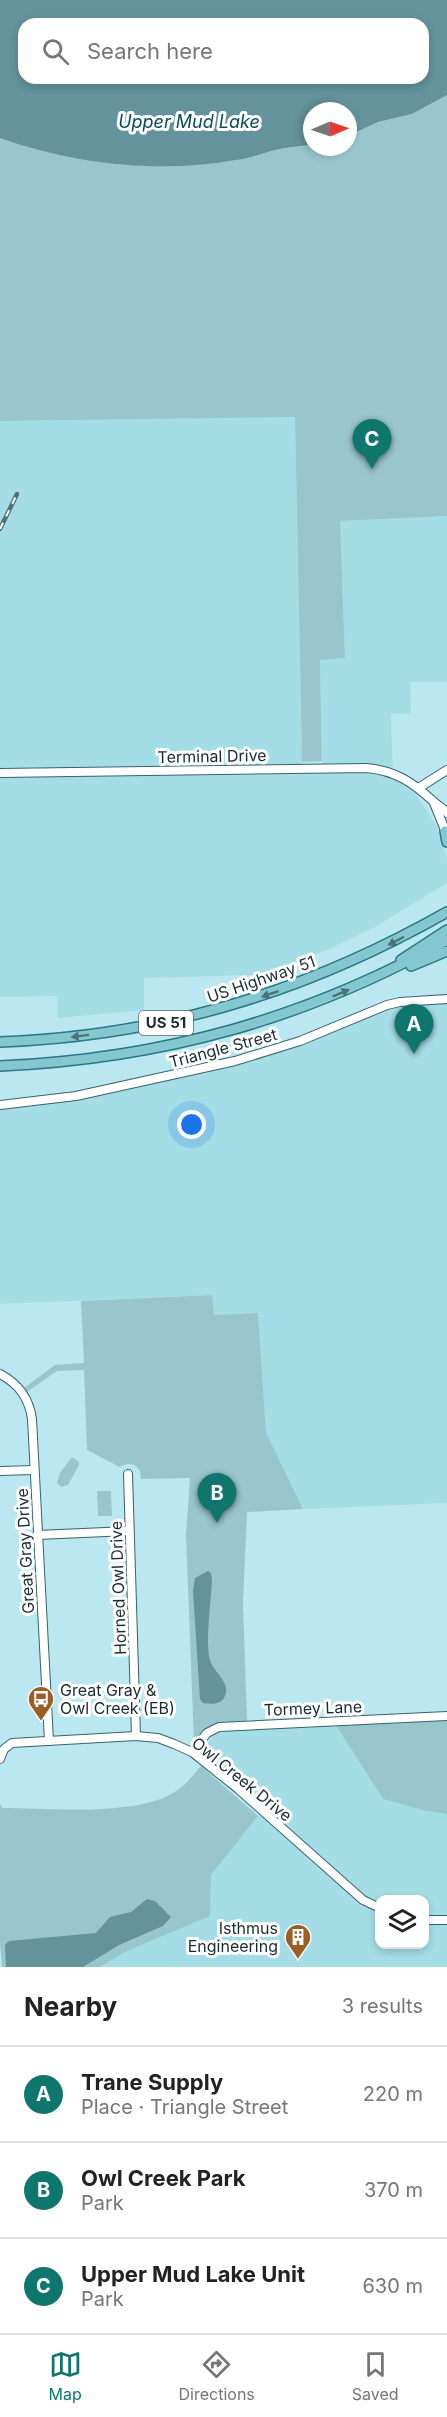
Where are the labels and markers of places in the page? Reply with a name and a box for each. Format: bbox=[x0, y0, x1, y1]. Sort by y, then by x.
pin: C bbox=[352, 420, 392, 469]
pin: A bbox=[394, 1004, 434, 1054]
pin: B bbox=[198, 1474, 236, 1523]
place label: Great Gray & Owl Creek (EB) bbox=[60, 1680, 175, 1718]
bus stop icon: Great Gray & Owl Creek (EB) bbox=[26, 1684, 56, 1722]
place label: Isthmus Engineering bbox=[188, 1918, 278, 1956]
building icon: Isthmus Engineering bbox=[283, 1922, 313, 1960]

